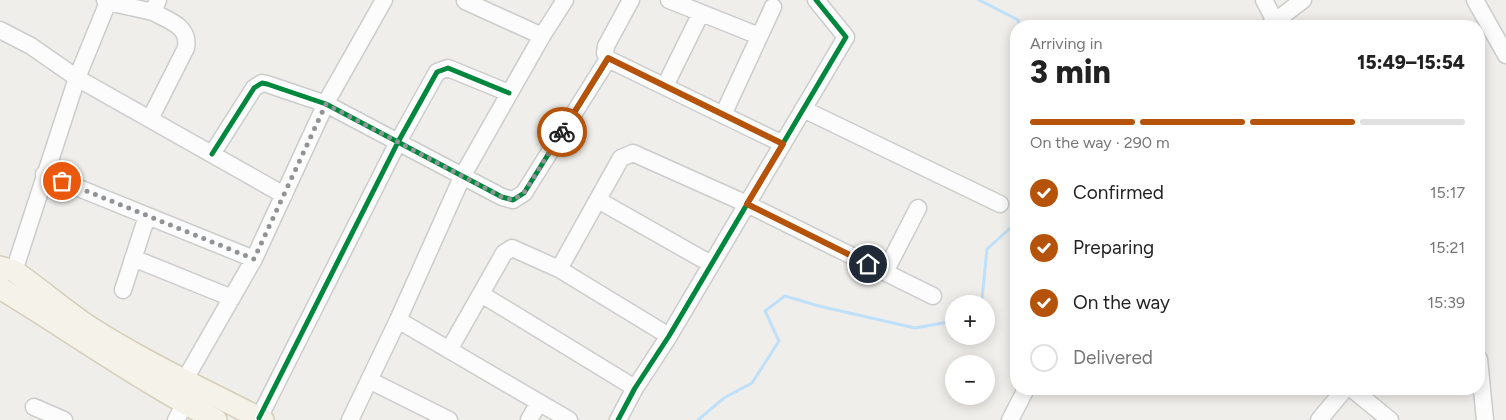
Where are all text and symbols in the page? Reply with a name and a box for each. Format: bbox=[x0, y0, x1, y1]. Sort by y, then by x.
text: Arriving in bbox=[1030, 34, 1102, 53]
text: 15:49–15:54 bbox=[1357, 51, 1465, 74]
text: 3 min bbox=[1030, 53, 1111, 91]
courier bbox=[537, 107, 587, 157]
icon: bike bbox=[548, 118, 576, 146]
text: On the way · 290 m bbox=[1030, 133, 1170, 152]
pin bbox=[41, 160, 83, 202]
icon: bag bbox=[48, 167, 76, 195]
icon: check bbox=[1030, 179, 1058, 207]
text: Confirmed bbox=[1073, 181, 1164, 204]
text: 15:17 bbox=[1430, 183, 1465, 202]
icon: check bbox=[1030, 234, 1058, 262]
text: Preparing bbox=[1073, 236, 1154, 259]
text: 15:21 bbox=[1430, 238, 1465, 257]
pin bbox=[847, 243, 889, 285]
icon: home bbox=[854, 250, 882, 278]
icon: check bbox=[1030, 289, 1058, 317]
text: On the way bbox=[1073, 291, 1170, 314]
text: 15:39 bbox=[1427, 293, 1465, 312]
map controls bbox=[945, 295, 995, 405]
button: + bbox=[945, 295, 995, 345]
text: Delivered bbox=[1073, 346, 1153, 369]
button: − bbox=[945, 355, 995, 405]

